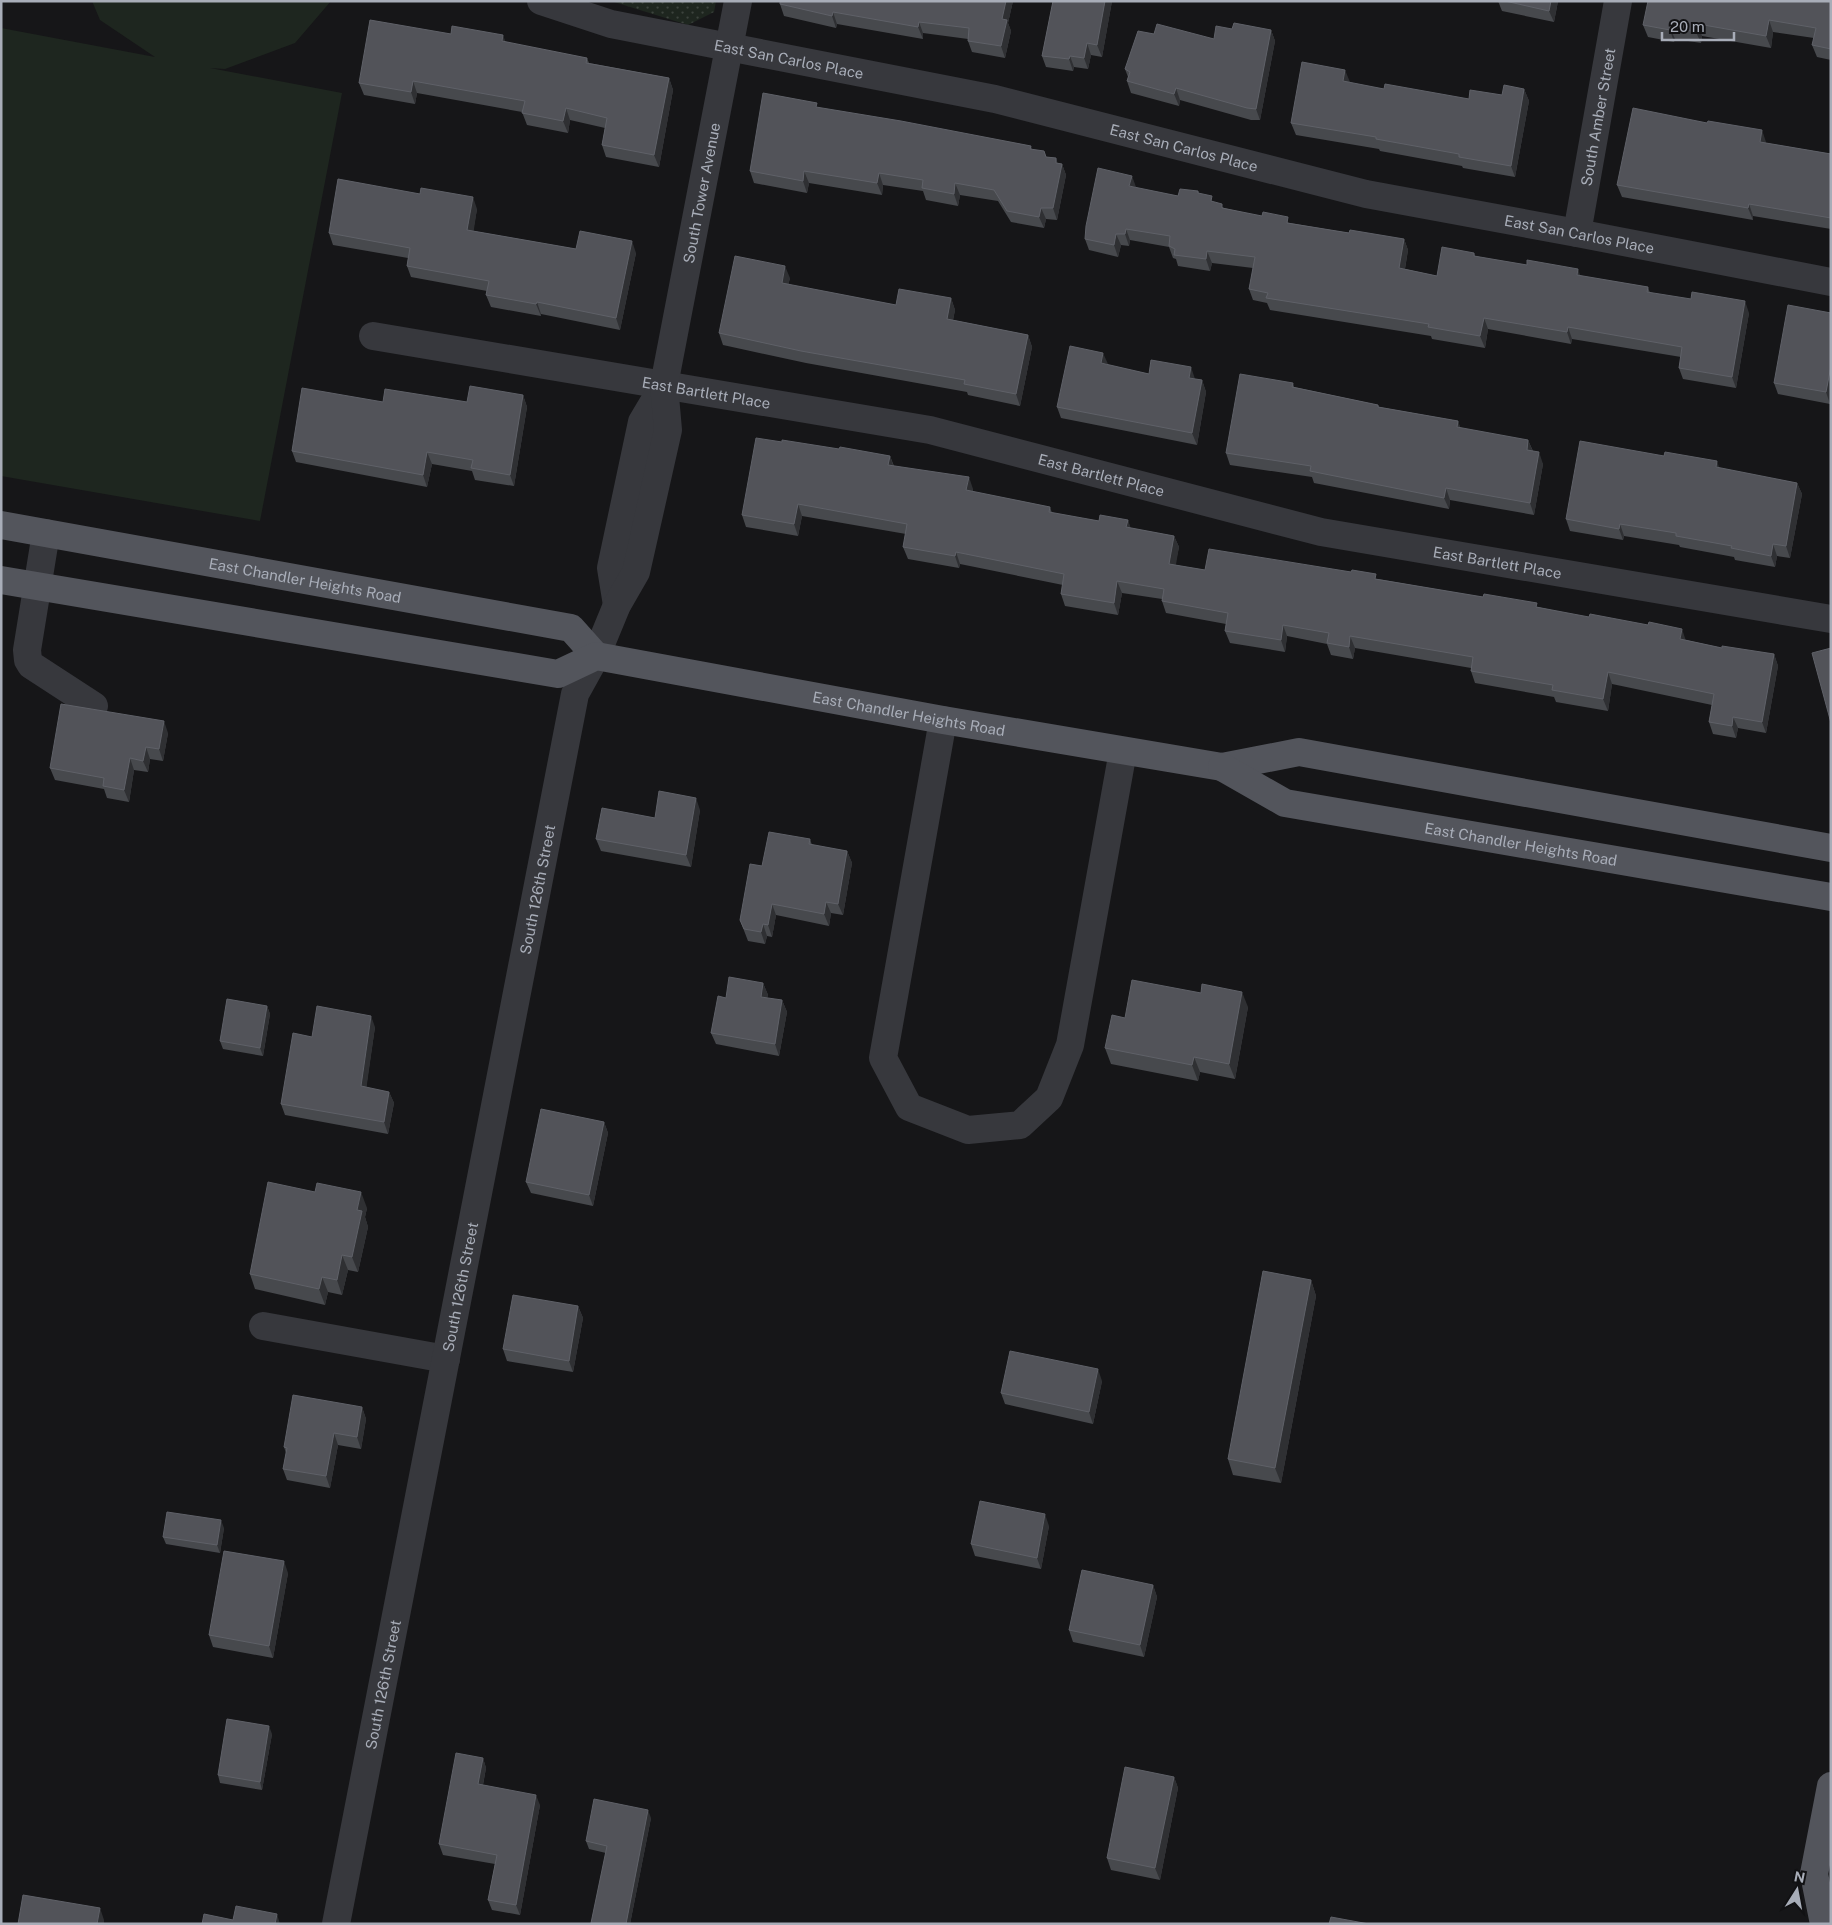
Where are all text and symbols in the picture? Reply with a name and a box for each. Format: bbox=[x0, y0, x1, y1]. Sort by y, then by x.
scale bar bbox=[1662, 10, 1734, 42]
text: 20 m bbox=[1670, 18, 1705, 35]
street label: East San Carlos Place bbox=[713, 36, 865, 82]
street label: South Amber Street bbox=[1577, 46, 1618, 187]
street label: East San Carlos Place bbox=[1108, 120, 1260, 174]
street label: South Tower Avenue bbox=[679, 121, 723, 265]
street label: East San Carlos Place bbox=[1503, 211, 1656, 256]
street label: East Bartlett Place bbox=[641, 373, 772, 411]
street label: East Bartlett Place bbox=[1036, 450, 1166, 499]
street label: East Bartlett Place bbox=[1432, 543, 1563, 581]
street label: East Chandler Heights Road bbox=[207, 554, 403, 606]
street label: East Chandler Heights Road bbox=[811, 688, 1006, 739]
street label: East Chandler Heights Road bbox=[1423, 819, 1619, 869]
street label: South 126th Street bbox=[516, 823, 558, 956]
street label: South 126th Street bbox=[439, 1220, 481, 1353]
street label: South 126th Street bbox=[362, 1618, 403, 1751]
north arrow bbox=[1772, 1865, 1822, 1915]
text: N bbox=[1793, 1868, 1806, 1886]

